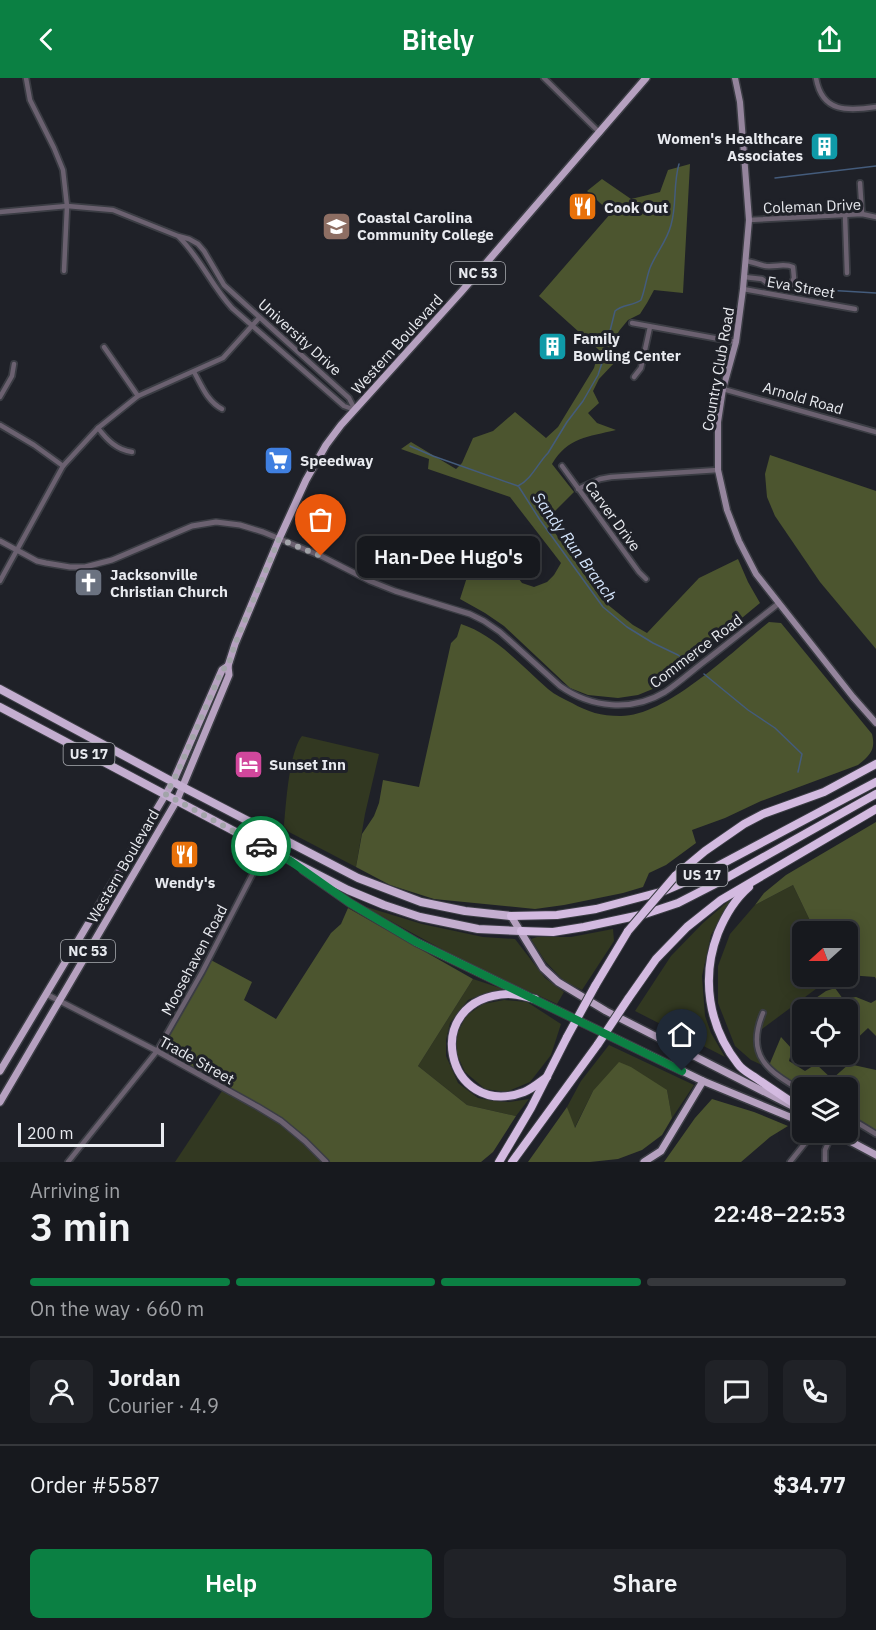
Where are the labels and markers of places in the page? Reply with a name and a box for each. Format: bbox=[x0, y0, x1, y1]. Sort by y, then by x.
place label: Women's Healthcare Associates bbox=[657, 129, 803, 165]
building icon: Women's Healthcare Associates bbox=[808, 131, 840, 163]
restaurant icon: Cook Out bbox=[567, 191, 599, 223]
place label: Cook Out bbox=[604, 198, 669, 217]
place label: Coastal Carolina Community College bbox=[357, 208, 494, 244]
school or university icon: Coastal Carolina Community College bbox=[320, 210, 352, 242]
place label: Family Bowling Center bbox=[573, 329, 681, 365]
building icon: Family Bowling Center bbox=[536, 331, 568, 363]
supermarket icon: Speedway bbox=[263, 444, 295, 476]
place label: Speedway bbox=[300, 451, 373, 470]
pin bbox=[295, 494, 346, 556]
callout: Han-Dee Hugo's bbox=[357, 535, 540, 577]
place label: Jacksonville Christian Church bbox=[110, 565, 228, 601]
church icon: Jacksonville Christian Church bbox=[73, 567, 105, 599]
hotel icon: Sunset Inn bbox=[232, 748, 264, 780]
place label: Sunset Inn bbox=[269, 755, 346, 774]
restaurant icon: Wendy's bbox=[169, 839, 201, 871]
place label: Wendy's bbox=[155, 873, 216, 892]
pin bbox=[656, 1009, 707, 1071]

